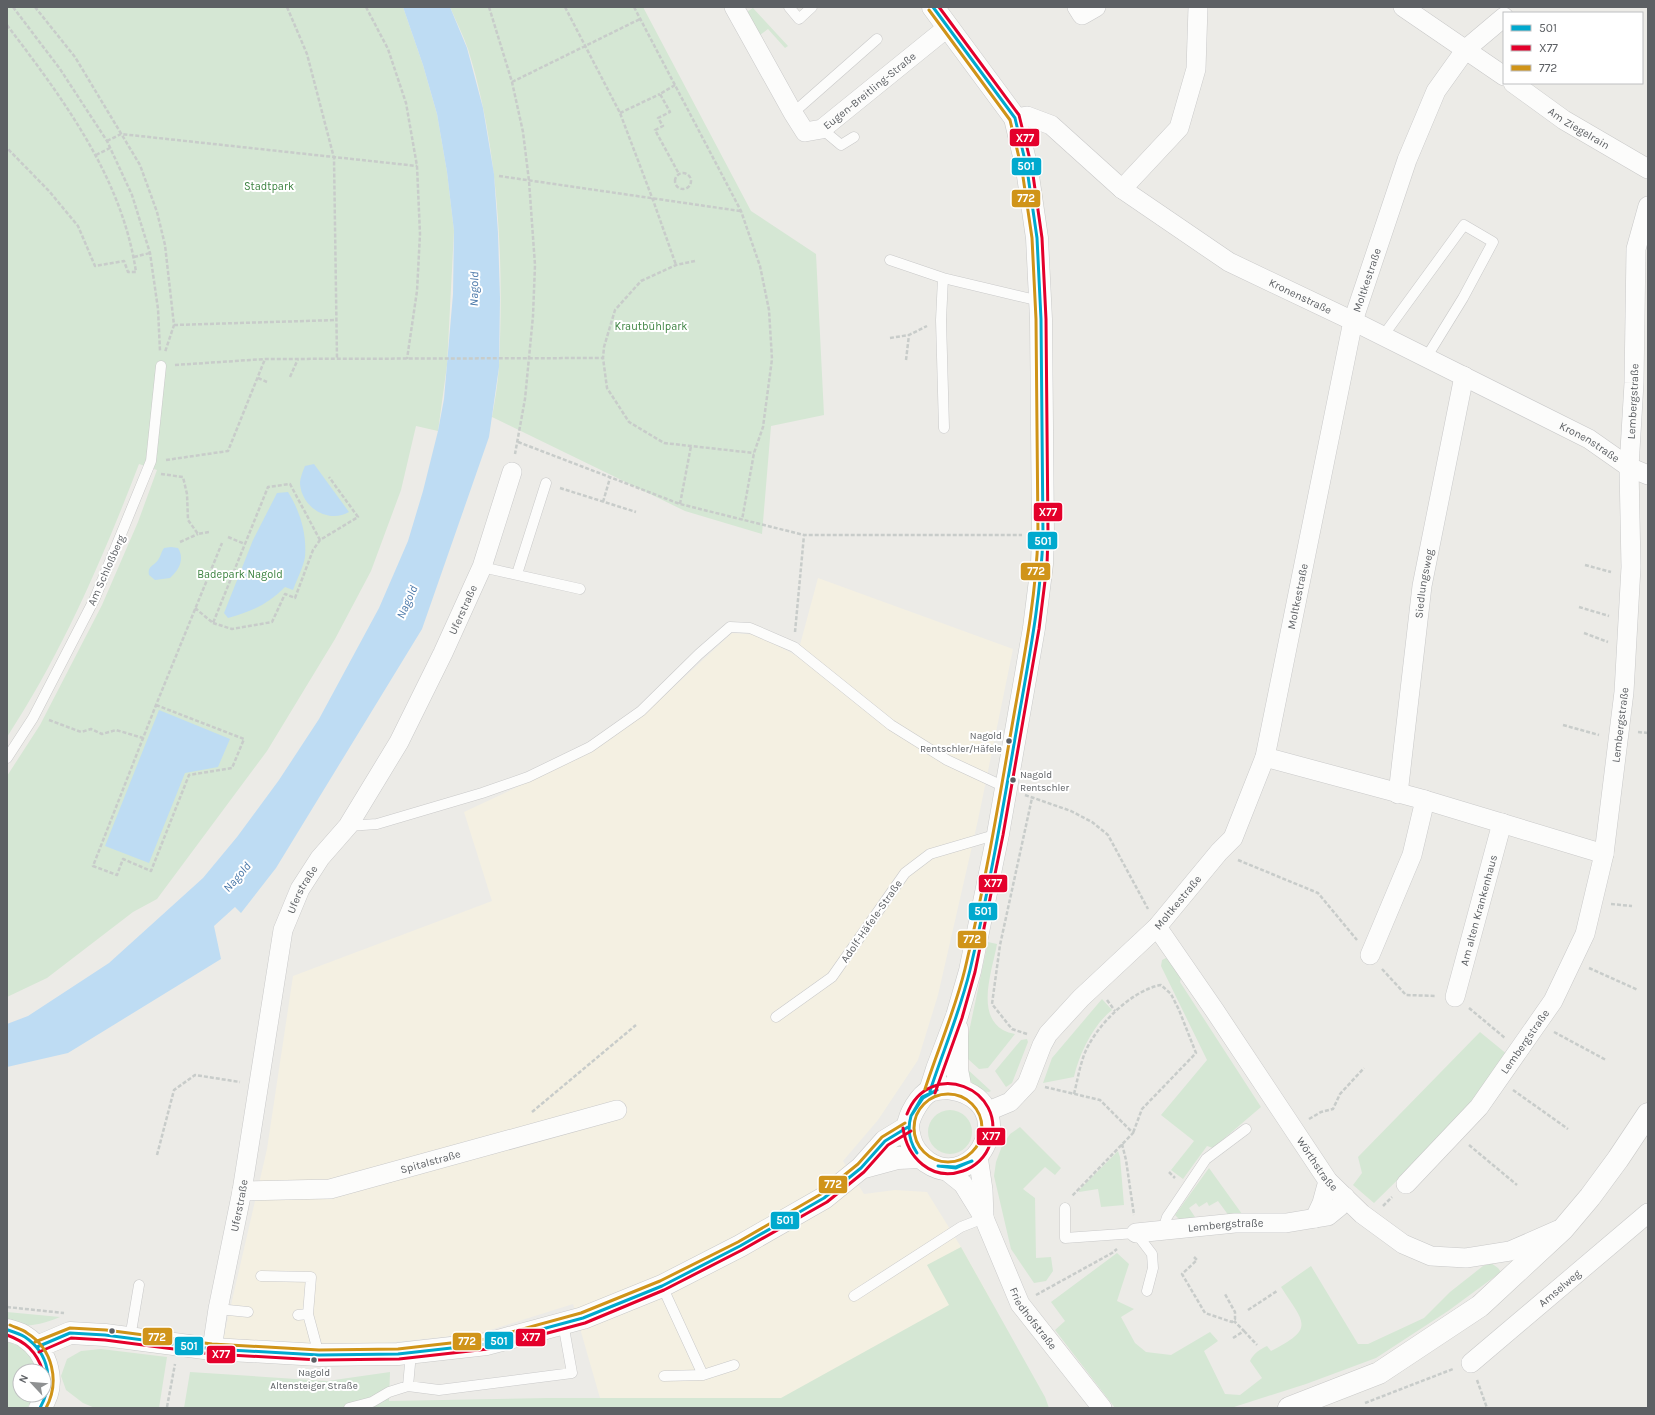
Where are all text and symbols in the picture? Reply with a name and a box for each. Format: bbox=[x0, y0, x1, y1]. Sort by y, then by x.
legend bbox=[1503, 12, 1643, 84]
text: 501 bbox=[1539, 21, 1557, 35]
text: X77 bbox=[1539, 41, 1558, 55]
street label: Eugen-Breitling-Straße bbox=[821, 49, 919, 132]
text: 772 bbox=[1539, 61, 1557, 75]
street label: Am Ziegelrain bbox=[1545, 105, 1612, 152]
line badge: X77 bbox=[1009, 128, 1040, 147]
text: X77 bbox=[1016, 132, 1035, 145]
line badge: 501 bbox=[1011, 157, 1042, 176]
text: 501 bbox=[1017, 160, 1035, 173]
park label: Stadtpark bbox=[244, 180, 294, 193]
line badge: 772 bbox=[1011, 189, 1041, 208]
text: 772 bbox=[1017, 192, 1035, 205]
street label: Moltkestraße bbox=[1350, 246, 1384, 314]
water label: Nagold bbox=[467, 271, 481, 307]
street label: Kronenstraße bbox=[1267, 276, 1334, 317]
park label: Krautbühlpark bbox=[614, 320, 688, 333]
street label: Lembergstraße bbox=[1625, 363, 1641, 440]
street label: Kronenstraße bbox=[1557, 419, 1622, 466]
line badge: X77 bbox=[1033, 502, 1063, 522]
text: X77 bbox=[1039, 506, 1058, 519]
line badge: 501 bbox=[1027, 531, 1058, 550]
street label: Am Schloßberg bbox=[85, 532, 128, 608]
text: 501 bbox=[1034, 535, 1052, 548]
street label: Siedlungsweg bbox=[1412, 547, 1436, 619]
line badge: 772 bbox=[1020, 562, 1051, 581]
street label: Moltkestraße bbox=[1285, 562, 1311, 630]
text: 772 bbox=[1027, 565, 1045, 578]
park label: Badepark Nagold bbox=[197, 568, 283, 581]
water label: Nagold bbox=[394, 583, 421, 621]
street label: Uferstraße bbox=[446, 583, 480, 637]
street label: Lembergstraße bbox=[1609, 687, 1631, 763]
place label: Nagold Rentschler/Häfele bbox=[920, 730, 1002, 755]
marker: Nagold Rentschler/Häfele bbox=[1004, 736, 1014, 746]
place label: Nagold Rentschler bbox=[1020, 769, 1069, 794]
marker: Nagold Rentschler bbox=[1008, 775, 1018, 785]
street label: Am alten Krankenhaus bbox=[1458, 853, 1500, 967]
water label: Nagold bbox=[220, 859, 254, 895]
street label: Uferstraße bbox=[285, 863, 321, 916]
street label: Moltkestraße bbox=[1152, 872, 1204, 932]
line badge: X77 bbox=[978, 874, 1008, 893]
street label: Adolf-Häfele-Straße bbox=[838, 877, 905, 965]
text: X77 bbox=[984, 877, 1003, 890]
line badge: 501 bbox=[968, 902, 998, 921]
text: 501 bbox=[974, 905, 992, 918]
line badge: 772 bbox=[957, 930, 987, 949]
text: 772 bbox=[963, 933, 981, 946]
street label: Lembergstraße bbox=[1498, 1007, 1552, 1077]
line badge: X77 bbox=[976, 1127, 1006, 1146]
text: X77 bbox=[982, 1130, 1001, 1143]
street label: Wörthstraße bbox=[1294, 1135, 1340, 1194]
street label: Spitalstraße bbox=[399, 1147, 462, 1176]
line badge: 772 bbox=[818, 1175, 848, 1194]
street label: Uferstraße bbox=[228, 1178, 251, 1233]
text: 772 bbox=[824, 1178, 842, 1191]
line badge: 501 bbox=[770, 1211, 800, 1230]
text: 501 bbox=[776, 1214, 794, 1227]
street label: Lembergstraße bbox=[1187, 1217, 1264, 1235]
street label: Amselweg bbox=[1536, 1266, 1584, 1310]
street label: Friedhofstraße bbox=[1007, 1285, 1060, 1353]
unlabelled marker bbox=[107, 1326, 117, 1336]
line badge: 772 bbox=[142, 1327, 173, 1346]
line badge: X77 bbox=[515, 1328, 546, 1347]
text: 772 bbox=[148, 1331, 166, 1344]
line badge: 501 bbox=[484, 1331, 514, 1350]
text: X77 bbox=[522, 1331, 541, 1344]
line badge: 772 bbox=[452, 1332, 482, 1351]
text: 772 bbox=[458, 1335, 476, 1348]
text: 501 bbox=[490, 1335, 508, 1348]
line badge: 501 bbox=[174, 1336, 204, 1356]
text: 501 bbox=[180, 1340, 198, 1353]
line badge: X77 bbox=[206, 1345, 236, 1364]
text: X77 bbox=[212, 1348, 231, 1361]
marker: Nagold Altensteiger Straße bbox=[309, 1355, 319, 1365]
north arrow bbox=[12, 1363, 52, 1403]
place label: Nagold Altensteiger Straße bbox=[270, 1367, 358, 1392]
text: N bbox=[16, 1372, 31, 1385]

